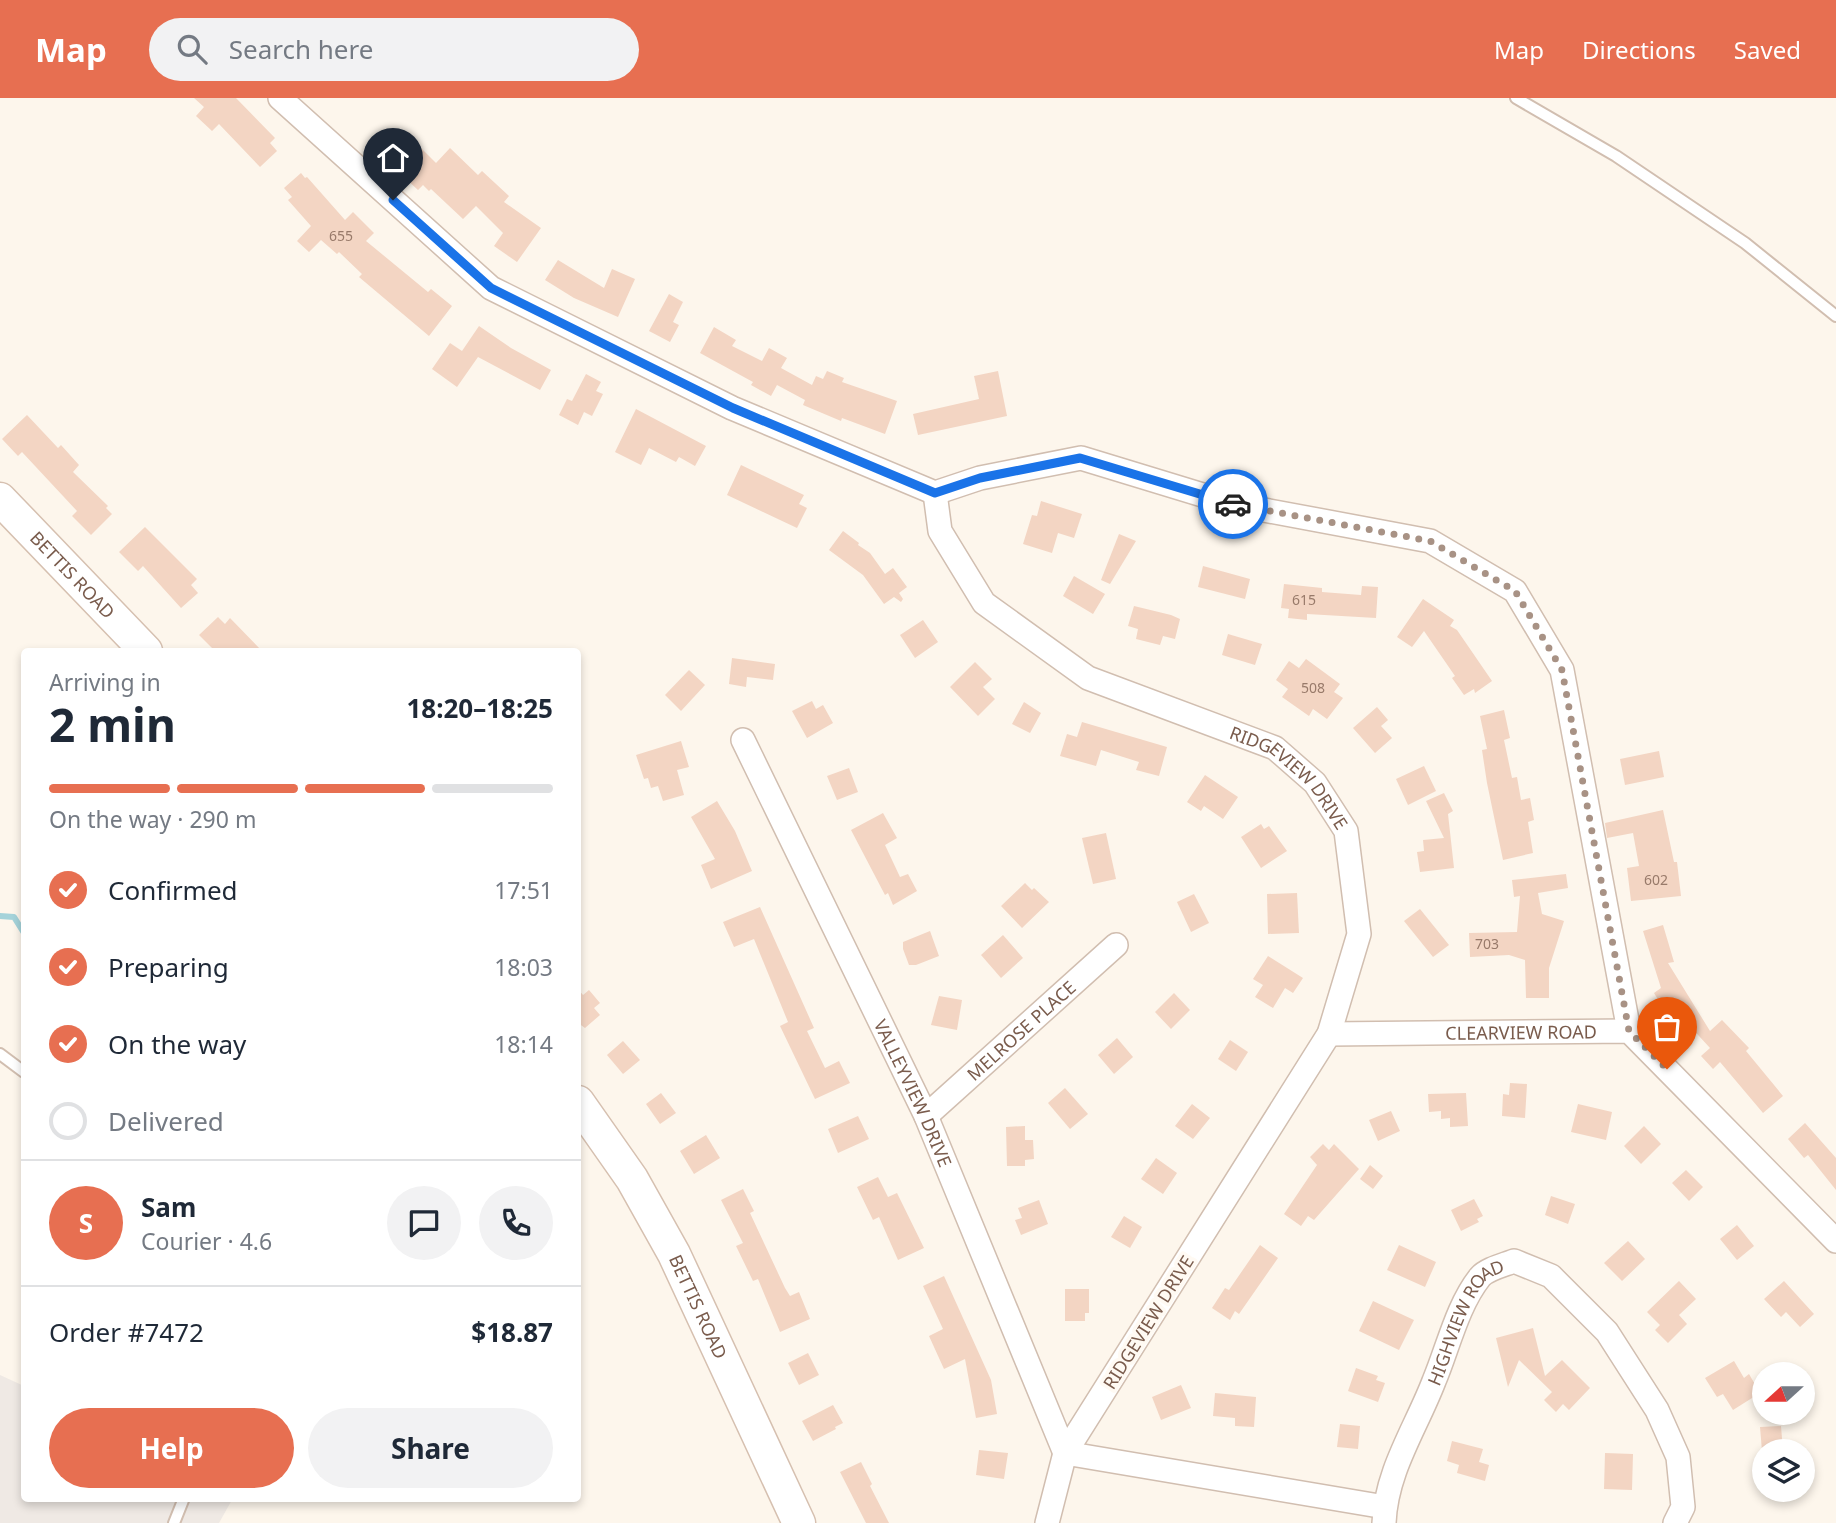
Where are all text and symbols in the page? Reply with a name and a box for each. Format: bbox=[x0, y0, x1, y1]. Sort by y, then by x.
search box bbox=[149, 18, 639, 81]
text: Map bbox=[35, 27, 107, 72]
icon: search bbox=[173, 30, 211, 68]
text: Search here bbox=[229, 31, 373, 67]
text: Map bbox=[1494, 33, 1544, 66]
text: Directions bbox=[1582, 33, 1696, 66]
text: Saved bbox=[1734, 33, 1801, 66]
pin bbox=[363, 128, 423, 200]
icon: home bbox=[374, 139, 412, 177]
house number: 655 bbox=[329, 226, 353, 245]
courier bbox=[1198, 469, 1268, 539]
icon: car bbox=[1214, 485, 1252, 523]
street label: BETTIS ROAD bbox=[25, 526, 120, 624]
house number: 615 bbox=[1292, 590, 1316, 609]
text: Arriving in bbox=[49, 666, 161, 698]
house number: 508 bbox=[1301, 678, 1325, 697]
text: 18:20–18:25 bbox=[406, 690, 553, 726]
text: 2 min bbox=[49, 693, 176, 755]
street label: RIDGEVIEW DRIVE bbox=[1227, 720, 1354, 834]
text: On the way · 290 m bbox=[49, 803, 256, 835]
house number: 602 bbox=[1644, 870, 1668, 889]
icon: check bbox=[49, 871, 87, 909]
text: Confirmed bbox=[108, 872, 238, 908]
text: 17:51 bbox=[494, 874, 553, 906]
house number: 703 bbox=[1475, 934, 1499, 953]
icon: check bbox=[49, 948, 87, 986]
text: Preparing bbox=[108, 949, 229, 985]
text: 18:03 bbox=[494, 951, 553, 983]
street label: MELROSE PLACE bbox=[962, 975, 1081, 1086]
pin bbox=[1637, 997, 1697, 1069]
icon: bag bbox=[1648, 1008, 1686, 1046]
street label: VALLEYVIEW DRIVE bbox=[869, 1015, 958, 1171]
street label: CLEARVIEW ROAD bbox=[1445, 1019, 1597, 1045]
icon: check bbox=[49, 1025, 87, 1063]
text: On the way bbox=[108, 1026, 246, 1062]
text: 18:14 bbox=[494, 1028, 553, 1060]
text: Delivered bbox=[108, 1103, 224, 1139]
button: chat bbox=[387, 1186, 461, 1260]
button: phone bbox=[479, 1186, 553, 1260]
text: Sam bbox=[141, 1189, 196, 1225]
text: S bbox=[79, 1205, 93, 1241]
text: Courier · 4.6 bbox=[141, 1225, 272, 1257]
street label: BETTIS ROAD bbox=[664, 1251, 733, 1363]
street label: RIDGEVIEW DRIVE bbox=[1097, 1251, 1199, 1393]
street label: HIGHVIEW ROAD bbox=[1422, 1254, 1507, 1389]
text: Order #7472 bbox=[49, 1314, 204, 1350]
text: $18.87 bbox=[471, 1314, 553, 1350]
north arrow bbox=[1752, 1362, 1815, 1424]
map controls bbox=[1752, 1362, 1815, 1502]
button: Help bbox=[49, 1408, 294, 1488]
button: Share bbox=[308, 1408, 553, 1488]
button: layers bbox=[1752, 1439, 1815, 1502]

